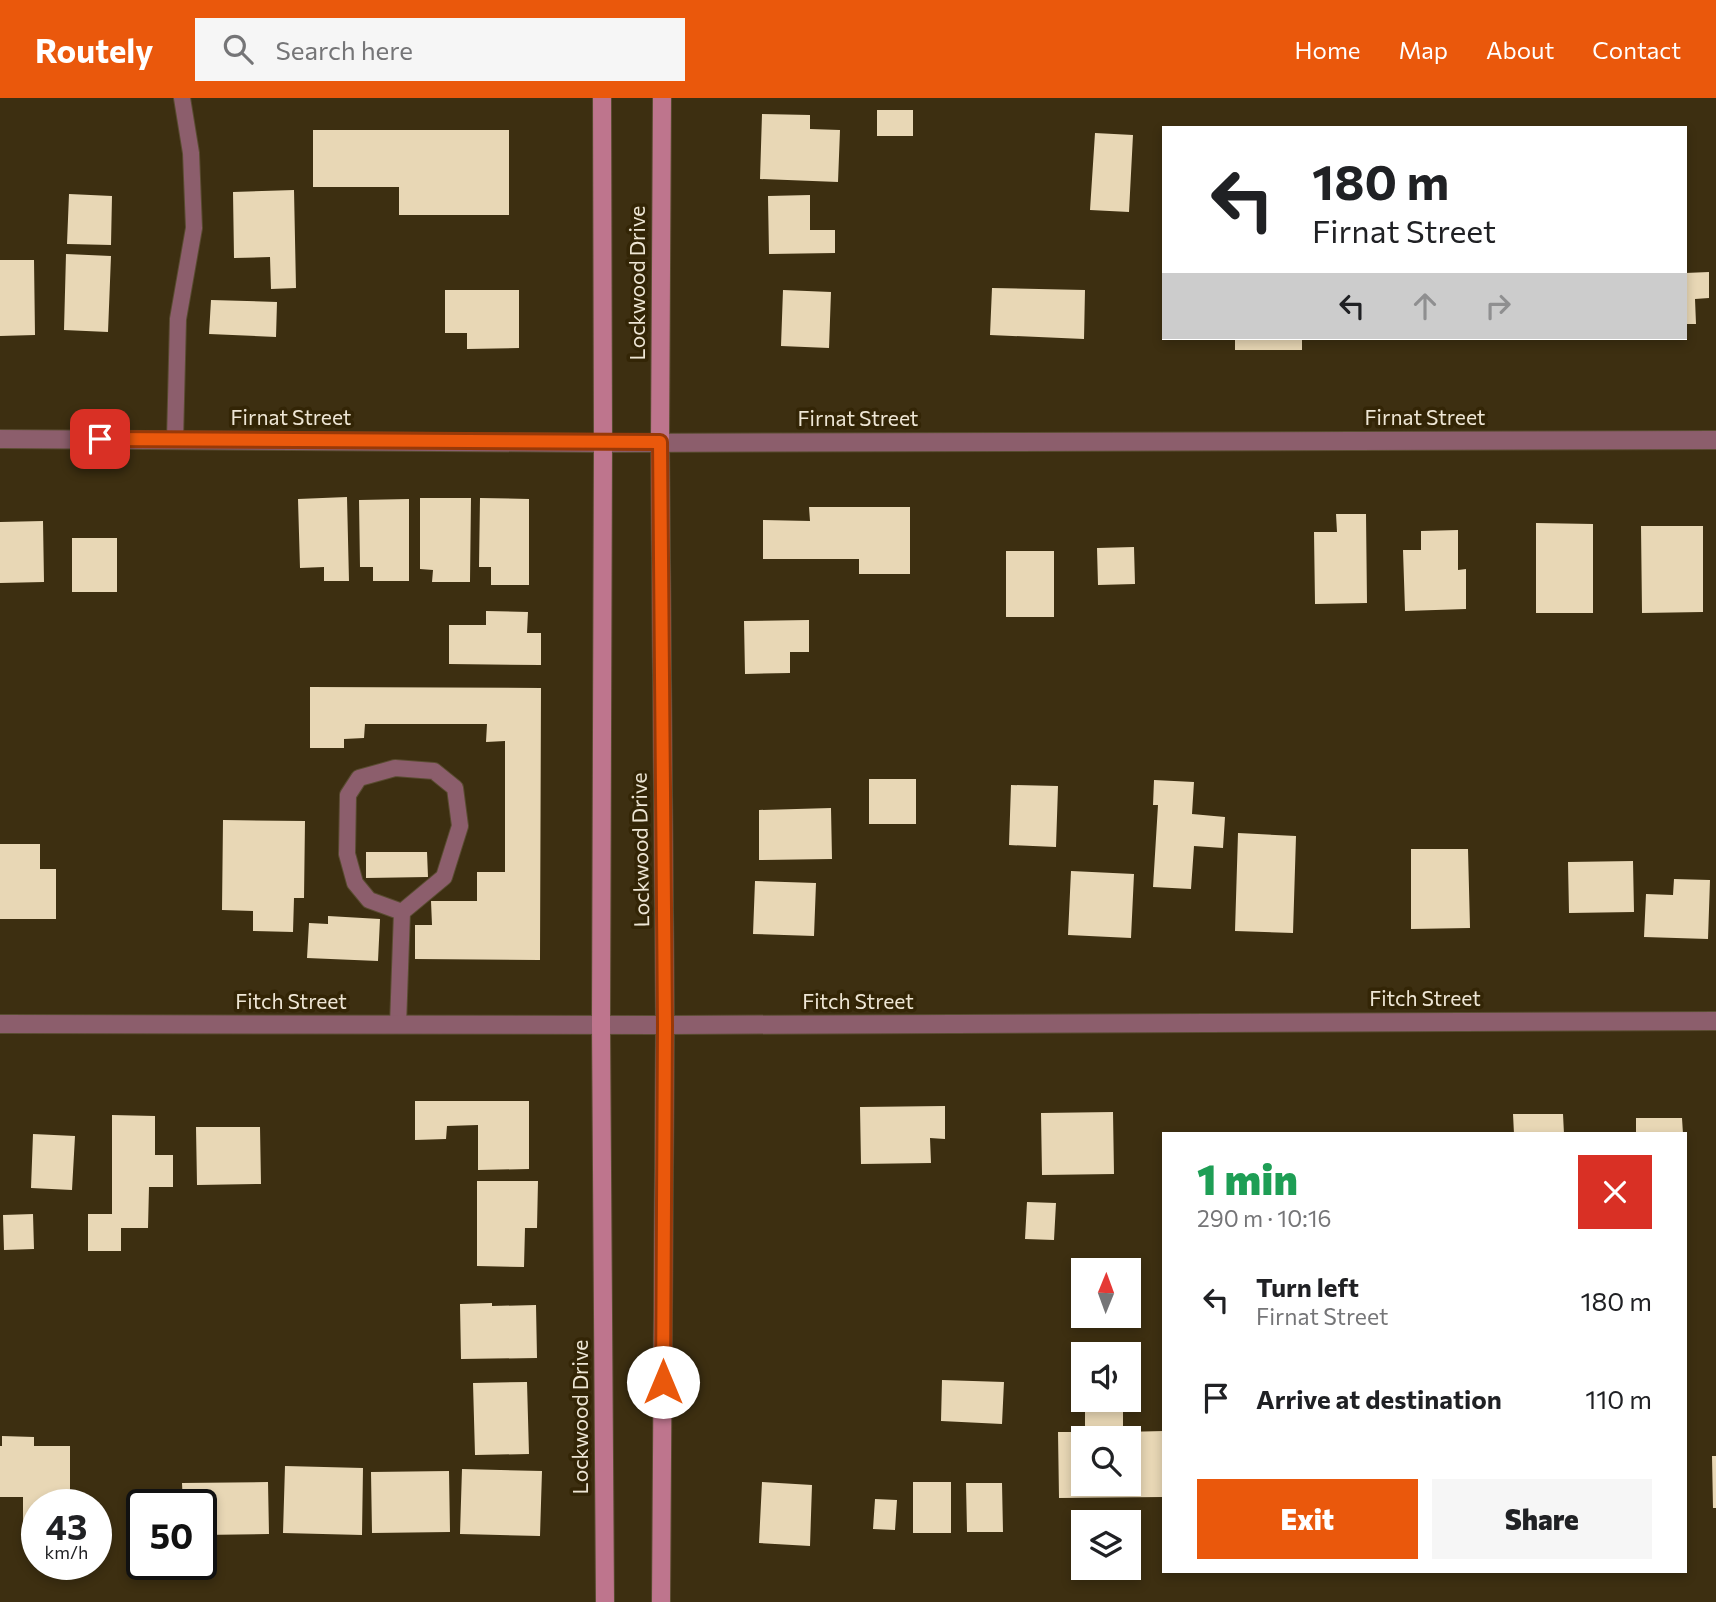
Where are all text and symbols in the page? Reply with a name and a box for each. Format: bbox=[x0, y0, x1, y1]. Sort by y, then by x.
search box bbox=[195, 18, 685, 81]
text: Routely bbox=[35, 29, 153, 70]
icon: search bbox=[219, 30, 257, 68]
text: Search here bbox=[275, 34, 413, 65]
text: Home bbox=[1295, 35, 1361, 64]
text: Map bbox=[1399, 35, 1448, 64]
text: About bbox=[1486, 35, 1554, 64]
text: Contact bbox=[1592, 35, 1681, 64]
text: 180 m bbox=[1312, 150, 1449, 210]
icon: left bbox=[1197, 154, 1288, 245]
street label: Lockwood Drive bbox=[624, 206, 649, 360]
text: Firnat Street bbox=[1312, 210, 1496, 250]
icon: left bbox=[1333, 287, 1371, 325]
icon: ahead bbox=[1406, 287, 1444, 325]
icon: right bbox=[1479, 287, 1517, 325]
street label: Firnat Street bbox=[231, 404, 351, 429]
street label: Firnat Street bbox=[1365, 404, 1485, 429]
street label: Firnat Street bbox=[798, 405, 918, 430]
pin bbox=[70, 409, 130, 469]
icon: arrive bbox=[81, 420, 119, 458]
street label: Lockwood Drive bbox=[626, 772, 653, 928]
street label: Fitch Street bbox=[1369, 985, 1481, 1010]
street label: Fitch Street bbox=[235, 988, 347, 1013]
street label: Fitch Street bbox=[802, 988, 914, 1013]
text: 1 min bbox=[1197, 1152, 1298, 1204]
button: close bbox=[1578, 1155, 1652, 1229]
text: 290 m · 10:16 bbox=[1197, 1204, 1331, 1232]
north arrow bbox=[1071, 1258, 1141, 1328]
map controls bbox=[1071, 1258, 1141, 1580]
text: Turn left bbox=[1256, 1271, 1359, 1302]
icon: left bbox=[1197, 1281, 1235, 1319]
text: 180 m bbox=[1580, 1285, 1652, 1316]
text: Firnat Street bbox=[1256, 1302, 1388, 1330]
street label: Lockwood Drive bbox=[567, 1340, 592, 1494]
button: sound bbox=[1071, 1342, 1141, 1412]
position arrow bbox=[626, 1345, 700, 1419]
icon: arrive bbox=[1197, 1379, 1235, 1417]
text: Arrive at destination bbox=[1256, 1383, 1502, 1414]
text: 110 m bbox=[1585, 1383, 1652, 1414]
button: search bbox=[1071, 1426, 1141, 1496]
button: Exit bbox=[1197, 1479, 1418, 1559]
button: Share bbox=[1432, 1479, 1652, 1559]
speed limit sign: 50 bbox=[126, 1489, 217, 1580]
text: 43 bbox=[46, 1504, 87, 1547]
button: layers bbox=[1071, 1510, 1141, 1580]
text: km/h bbox=[45, 1541, 88, 1563]

